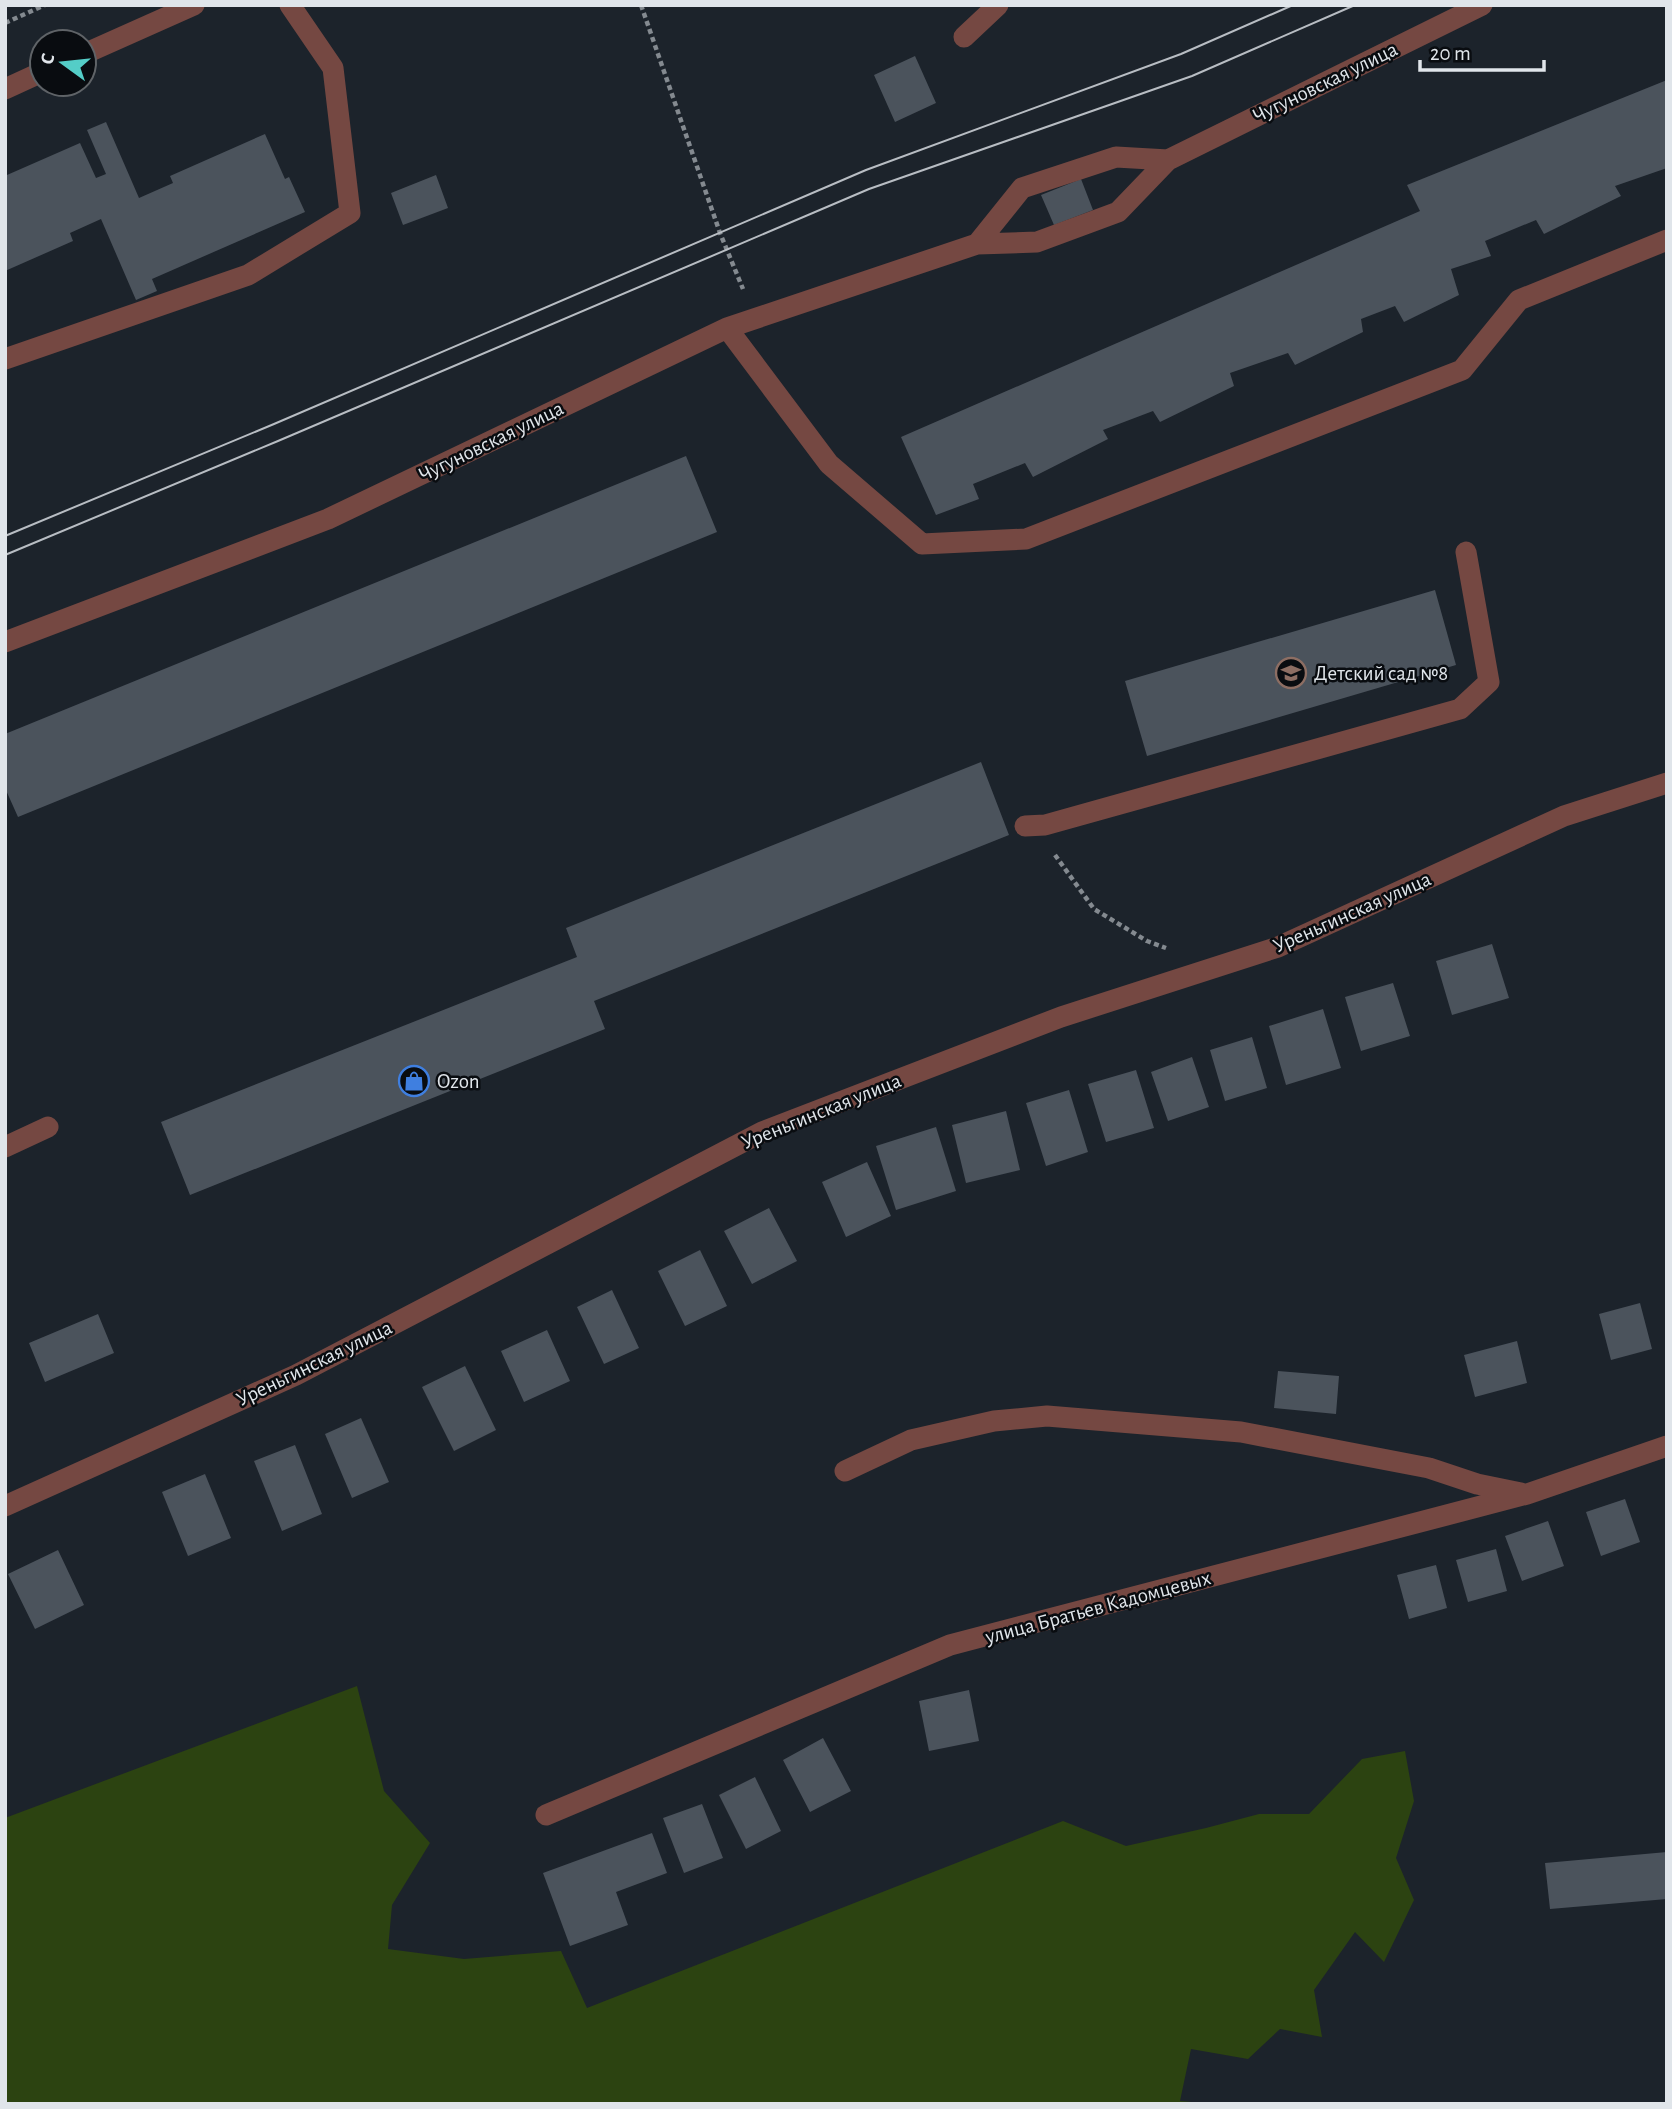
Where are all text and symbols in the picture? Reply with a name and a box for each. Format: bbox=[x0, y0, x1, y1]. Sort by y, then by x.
north arrow bbox=[28, 28, 98, 98]
scale bar bbox=[1420, 28, 1544, 72]
street label: Чугуновская улица bbox=[1250, 38, 1401, 127]
text: 20 m bbox=[1430, 43, 1471, 64]
text: С bbox=[37, 51, 59, 67]
street label: Чугуновская улица bbox=[416, 397, 567, 486]
school or university icon: Детский сад №8 bbox=[1274, 656, 1308, 690]
place label: Детский сад №8 bbox=[1314, 663, 1448, 684]
street label: Уреньгинская улица bbox=[1270, 868, 1435, 957]
shop icon: Ozon bbox=[397, 1064, 431, 1098]
street label: Уреньгинская улица bbox=[738, 1070, 904, 1153]
place label: Ozon bbox=[437, 1071, 480, 1092]
street label: Уреньгинская улица bbox=[233, 1317, 396, 1410]
street label: улица Братьев Кадомцевых bbox=[982, 1567, 1213, 1648]

